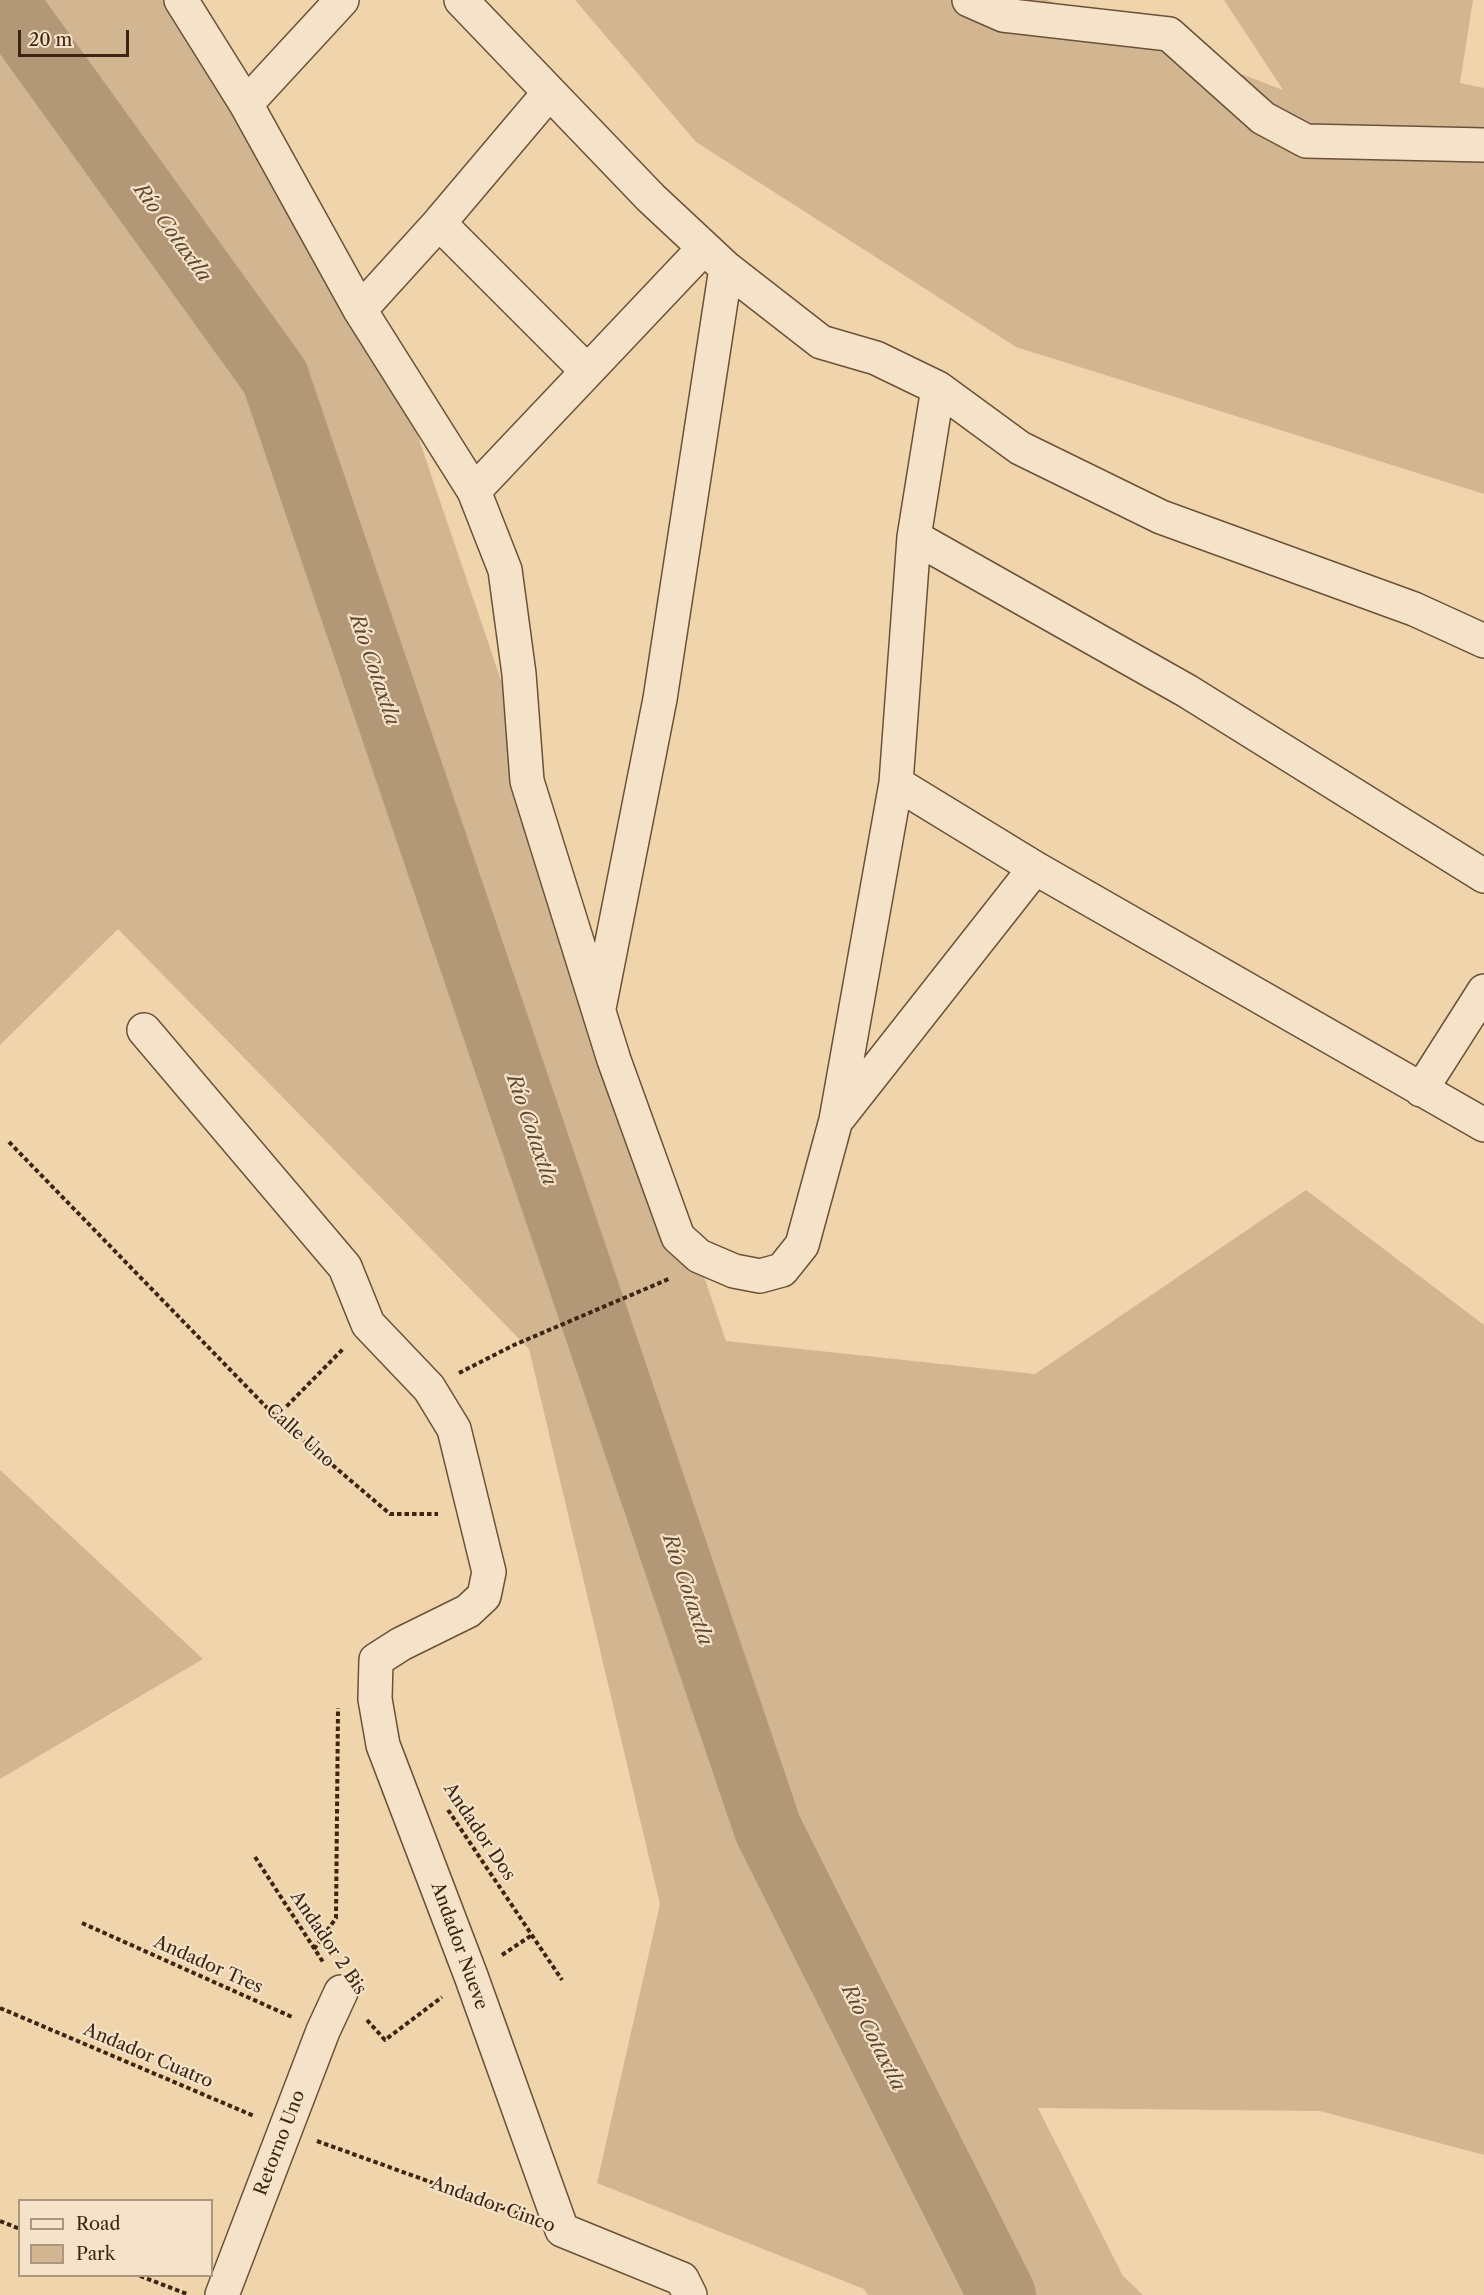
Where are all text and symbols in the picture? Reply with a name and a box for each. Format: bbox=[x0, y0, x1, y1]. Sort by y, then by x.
scale bar bbox=[21, 18, 132, 56]
text: 20 m bbox=[29, 29, 72, 51]
water label: Río Cotaxtla bbox=[128, 179, 216, 287]
water label: Río Cotaxtla bbox=[344, 611, 404, 729]
water label: Río Cotaxtla bbox=[501, 1071, 561, 1189]
street label: Calle Uno bbox=[261, 1400, 339, 1472]
water label: Río Cotaxtla bbox=[657, 1531, 717, 1649]
street label: Andador Dos bbox=[438, 1779, 520, 1885]
street label: Andador Nueve bbox=[426, 1879, 492, 2013]
street label: Andador 2 Bis bbox=[285, 1887, 371, 1999]
street label: Andador Tres bbox=[150, 1931, 266, 1999]
water label: Río Cotaxtla bbox=[836, 1981, 910, 2095]
street label: Andador Cuatro bbox=[80, 2019, 216, 2093]
street label: Retorno Uno bbox=[250, 2087, 310, 2199]
street label: Andador Cinco bbox=[428, 2173, 558, 2237]
legend bbox=[18, 2199, 213, 2277]
text: Road bbox=[76, 2213, 121, 2235]
text: Park bbox=[76, 2243, 115, 2265]

